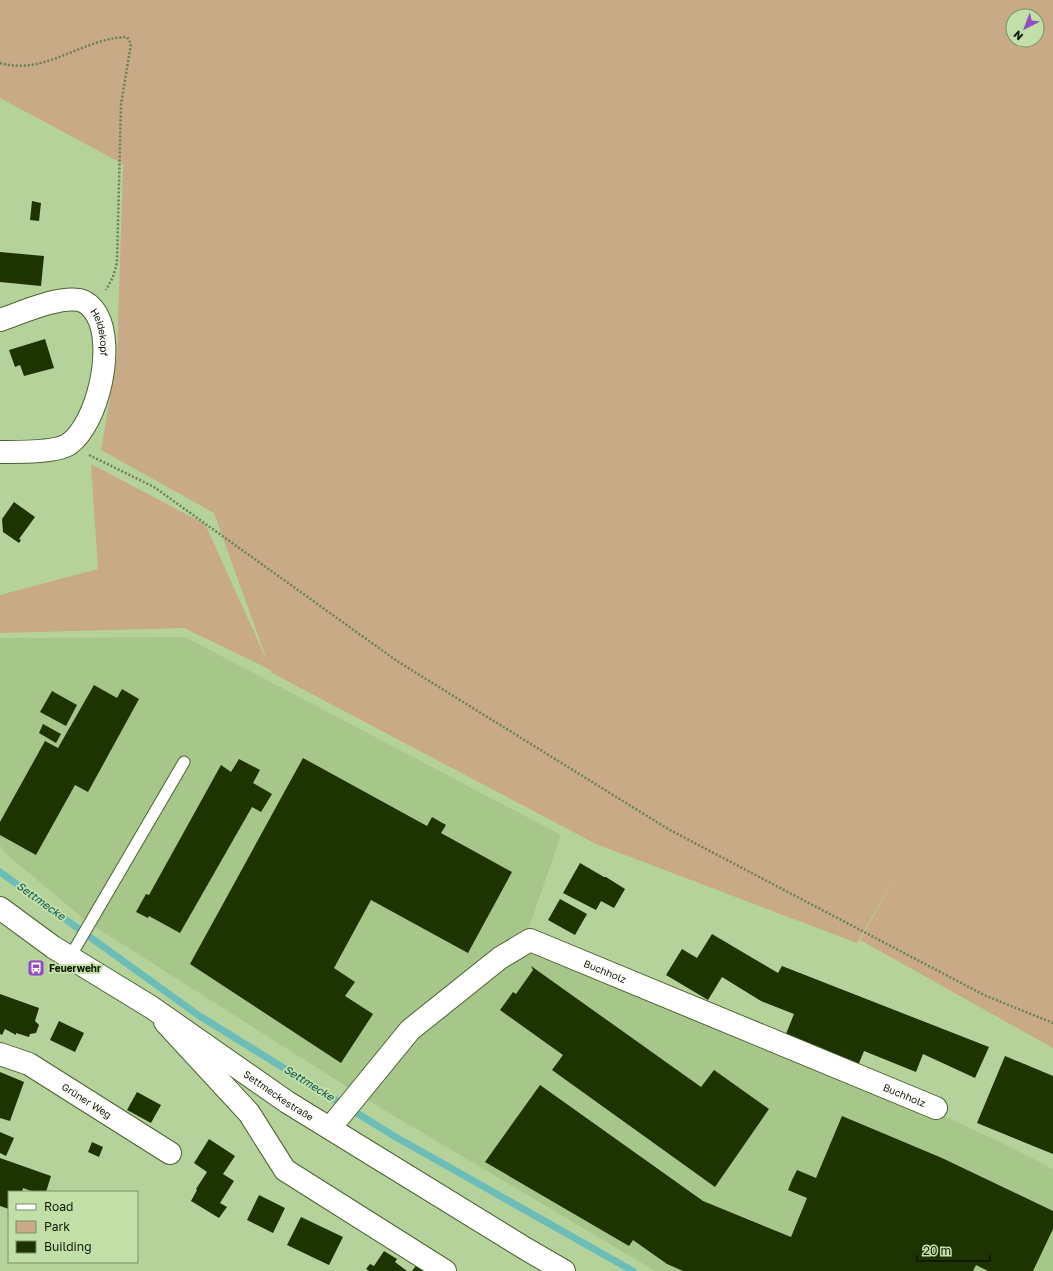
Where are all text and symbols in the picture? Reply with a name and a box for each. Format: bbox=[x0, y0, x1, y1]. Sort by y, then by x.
north arrow bbox=[1005, 8, 1045, 48]
text: N bbox=[1011, 28, 1025, 43]
street label: Heidekopf bbox=[88, 306, 110, 357]
water label: Settmecke bbox=[15, 879, 69, 923]
street label: Buchholz bbox=[582, 957, 628, 985]
bus stop icon: Feuerwehr bbox=[26, 958, 46, 978]
place label: Feuerwehr bbox=[49, 962, 101, 974]
water label: Settmecke bbox=[282, 1062, 338, 1104]
street label: Settmeckestraße bbox=[241, 1068, 316, 1123]
street label: Grüner Weg bbox=[60, 1080, 114, 1121]
street label: Buchholz bbox=[881, 1081, 928, 1109]
legend bbox=[8, 1191, 138, 1263]
text: Road bbox=[44, 1199, 73, 1214]
text: Park bbox=[44, 1219, 70, 1234]
scale bar bbox=[917, 1237, 990, 1263]
text: Building bbox=[44, 1239, 92, 1254]
text: 20 m bbox=[923, 1243, 951, 1258]

